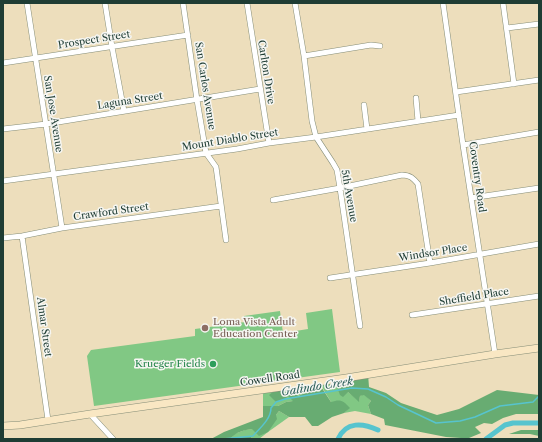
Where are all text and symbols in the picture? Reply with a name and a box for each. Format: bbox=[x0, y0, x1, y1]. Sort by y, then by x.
street label: Prospect Street bbox=[57, 28, 131, 52]
street label: Carlton Drive bbox=[255, 39, 277, 105]
street label: San Carlos Avenue bbox=[192, 41, 218, 131]
street label: San Jose Avenue bbox=[41, 75, 65, 153]
street label: Laguna Street bbox=[97, 90, 163, 112]
street label: Mount Diablo Street bbox=[181, 126, 279, 154]
street label: Coventry Road bbox=[466, 141, 488, 213]
street label: 5th Avenue bbox=[338, 169, 360, 223]
street label: Crawford Street bbox=[73, 201, 149, 223]
street label: Windsor Place bbox=[398, 242, 468, 264]
street label: Sheffield Place bbox=[438, 286, 510, 308]
street label: Almar Street bbox=[34, 296, 54, 358]
place label: Loma Vista Adult Education Center bbox=[213, 316, 297, 340]
marker: Loma Vista Adult Education Center bbox=[200, 323, 210, 333]
place label: Krueger Fields bbox=[135, 358, 205, 370]
marker: Krueger Fields bbox=[208, 359, 218, 369]
street label: Cowell Road bbox=[239, 369, 301, 389]
water label: Galindo Creek bbox=[280, 375, 354, 399]

